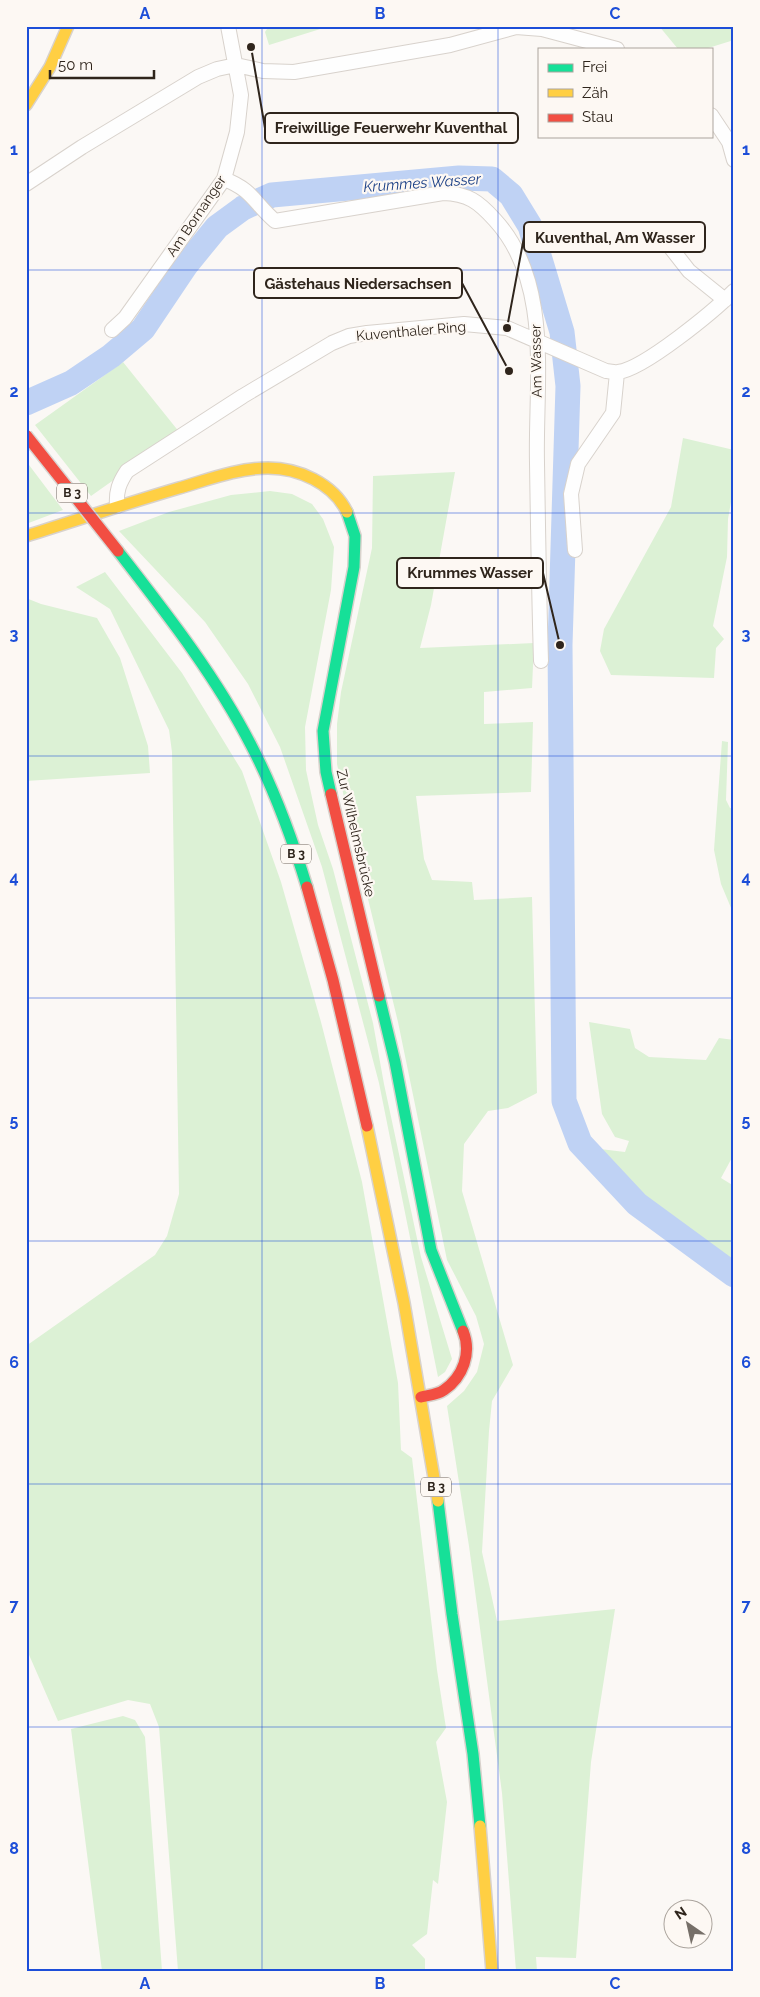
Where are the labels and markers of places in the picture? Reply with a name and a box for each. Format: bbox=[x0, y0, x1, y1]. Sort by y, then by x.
callout: Freiwillige Feuerwehr Kuventhal bbox=[265, 113, 518, 143]
callout: Kuventhal, Am Wasser bbox=[524, 222, 705, 252]
callout: Gästehaus Niedersachsen bbox=[254, 268, 462, 298]
callout: Krummes Wasser bbox=[397, 558, 543, 588]

